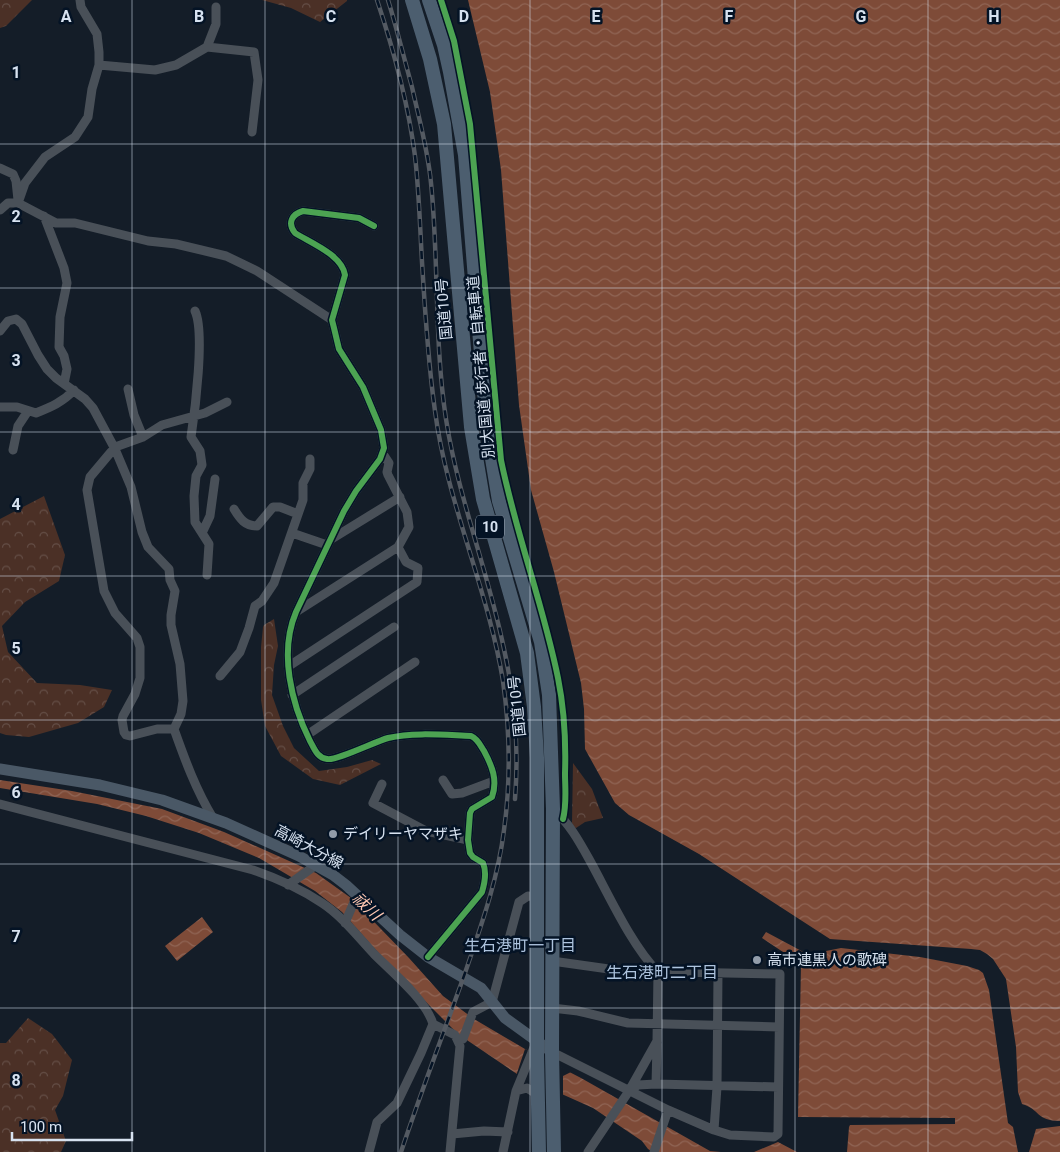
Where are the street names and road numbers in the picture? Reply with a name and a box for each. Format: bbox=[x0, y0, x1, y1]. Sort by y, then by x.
street label: 別大国道 歩行者・自転車道 bbox=[464, 275, 498, 459]
street label: 国道10号 bbox=[432, 277, 456, 341]
road number: 10 bbox=[476, 516, 504, 538]
street label: 国道10号 bbox=[505, 674, 529, 738]
street label: 高崎大分線 bbox=[272, 821, 346, 873]

